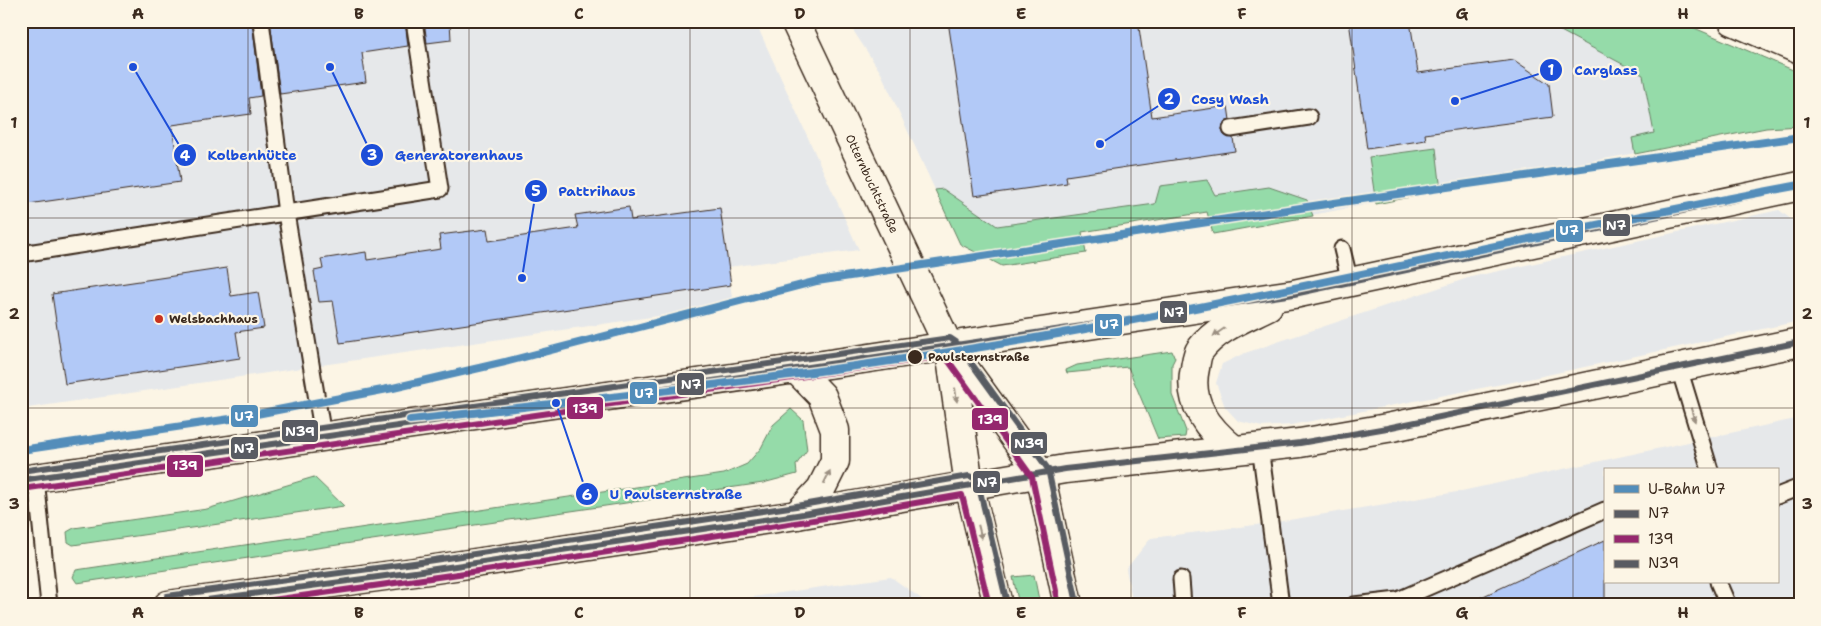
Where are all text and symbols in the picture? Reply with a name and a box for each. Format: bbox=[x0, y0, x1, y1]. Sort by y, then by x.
text: A bbox=[132, 3, 144, 24]
text: B bbox=[354, 3, 364, 24]
text: C bbox=[574, 3, 584, 24]
text: D bbox=[794, 3, 806, 24]
text: E bbox=[1016, 3, 1026, 24]
text: F bbox=[1237, 3, 1247, 24]
text: G bbox=[1456, 3, 1469, 24]
text: H bbox=[1677, 3, 1689, 24]
callout: Carglass bbox=[1539, 55, 1647, 84]
text: 1 bbox=[1548, 60, 1555, 80]
text: Carglass bbox=[1574, 61, 1638, 79]
callout: Cosy Wash bbox=[1156, 84, 1279, 113]
text: 2 bbox=[1164, 89, 1175, 109]
text: Cosy Wash bbox=[1191, 90, 1269, 108]
text: 1 bbox=[10, 112, 18, 133]
text: 1 bbox=[1803, 112, 1811, 133]
street label: Otternbuchtstraße bbox=[842, 132, 902, 236]
callout: Generatorenhaus bbox=[360, 140, 533, 169]
callout: Kolbenhütte bbox=[173, 141, 307, 170]
text: 3 bbox=[367, 145, 377, 165]
text: 4 bbox=[180, 146, 191, 166]
text: Kolbenhütte bbox=[207, 146, 297, 164]
text: Generatorenhaus bbox=[395, 146, 523, 164]
callout: Pattrihaus bbox=[523, 176, 646, 205]
text: 5 bbox=[531, 181, 541, 201]
text: Pattrihaus bbox=[558, 182, 636, 200]
line badge: N7 bbox=[1602, 213, 1631, 237]
text: N7 bbox=[1606, 216, 1627, 234]
line badge: U7 bbox=[1555, 219, 1584, 243]
text: U7 bbox=[1559, 221, 1579, 239]
line badge: N7 bbox=[1159, 300, 1188, 324]
text: 2 bbox=[8, 303, 20, 324]
text: N7 bbox=[1164, 303, 1185, 321]
text: 2 bbox=[1801, 303, 1813, 324]
place label: Welsbachhaus bbox=[169, 311, 258, 327]
marker: Welsbachhaus bbox=[153, 313, 165, 325]
line badge: U7 bbox=[1094, 313, 1123, 337]
text: U7 bbox=[1099, 315, 1119, 333]
one-way arrow bbox=[1213, 327, 1226, 337]
marker: Paulsternstraße bbox=[906, 348, 924, 366]
place label: Paulsternstraße bbox=[928, 349, 1030, 365]
line badge: N7 bbox=[676, 372, 705, 396]
text: N7 bbox=[681, 375, 702, 393]
line badge: U7 bbox=[629, 381, 658, 405]
text: U7 bbox=[634, 384, 654, 402]
one-way arrow bbox=[952, 387, 960, 403]
line badge: 139 bbox=[566, 396, 604, 420]
text: 139 bbox=[572, 399, 598, 417]
line badge: U7 bbox=[230, 404, 259, 428]
text: U7 bbox=[234, 407, 254, 425]
line badge: 139 bbox=[971, 407, 1009, 431]
one-way arrow bbox=[1689, 408, 1697, 423]
text: 139 bbox=[977, 410, 1003, 428]
line badge: N39 bbox=[281, 419, 319, 443]
text: N39 bbox=[285, 422, 315, 440]
line badge: N39 bbox=[1010, 431, 1048, 455]
text: N39 bbox=[1014, 434, 1044, 452]
line badge: N7 bbox=[230, 436, 259, 460]
text: N7 bbox=[234, 439, 255, 457]
line badge: 139 bbox=[166, 454, 204, 478]
text: 139 bbox=[172, 456, 198, 474]
legend bbox=[1604, 468, 1778, 584]
one-way arrow bbox=[823, 470, 831, 484]
line badge: N7 bbox=[972, 470, 1001, 494]
text: N7 bbox=[977, 473, 998, 491]
text: U-Bahn U7 bbox=[1648, 479, 1726, 499]
callout: U Paulsternstraße bbox=[574, 480, 752, 509]
text: 6 bbox=[582, 485, 592, 505]
text: U Paulsternstraße bbox=[610, 485, 742, 503]
text: 3 bbox=[8, 493, 20, 514]
text: 3 bbox=[1801, 493, 1813, 514]
text: N7 bbox=[1648, 503, 1670, 523]
one-way arrow bbox=[977, 525, 985, 540]
text: 139 bbox=[1648, 529, 1674, 549]
text: N39 bbox=[1648, 553, 1679, 573]
text: A bbox=[132, 602, 144, 623]
text: B bbox=[354, 602, 364, 623]
text: C bbox=[574, 602, 584, 623]
text: D bbox=[794, 602, 806, 623]
text: E bbox=[1016, 602, 1026, 623]
text: F bbox=[1237, 602, 1247, 623]
text: G bbox=[1456, 602, 1469, 623]
text: H bbox=[1677, 602, 1689, 623]

